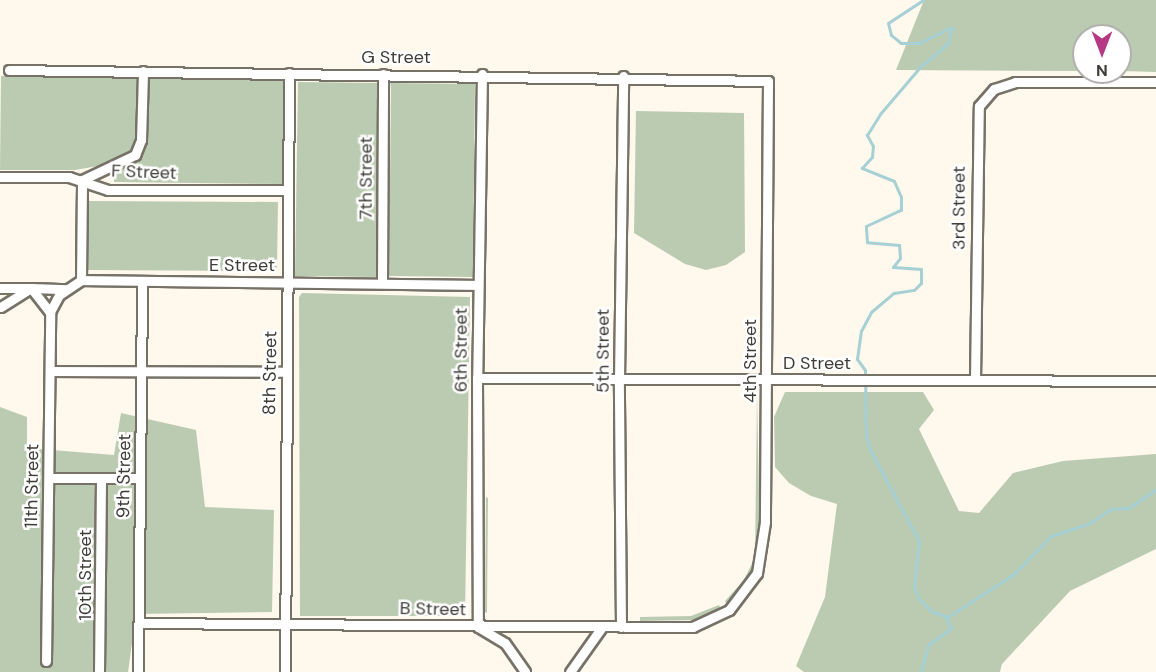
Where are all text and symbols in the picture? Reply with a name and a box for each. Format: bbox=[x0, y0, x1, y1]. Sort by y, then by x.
north arrow bbox=[1072, 24, 1132, 84]
street label: G Street bbox=[361, 46, 431, 68]
text: N bbox=[1096, 60, 1108, 81]
street label: 7th Street bbox=[355, 137, 377, 219]
street label: F Street bbox=[111, 160, 177, 184]
street label: 3rd Street bbox=[948, 166, 970, 250]
street label: E Street bbox=[209, 254, 275, 276]
street label: 6th Street bbox=[450, 308, 472, 392]
street label: 5th Street bbox=[592, 309, 614, 393]
street label: 4th Street bbox=[739, 319, 761, 403]
street label: 8th Street bbox=[258, 331, 282, 415]
street label: D Street bbox=[783, 352, 851, 374]
street label: 9th Street bbox=[112, 434, 136, 518]
street label: 11th Street bbox=[20, 444, 44, 528]
street label: 10th Street bbox=[74, 529, 96, 621]
street label: B Street bbox=[399, 598, 467, 620]

